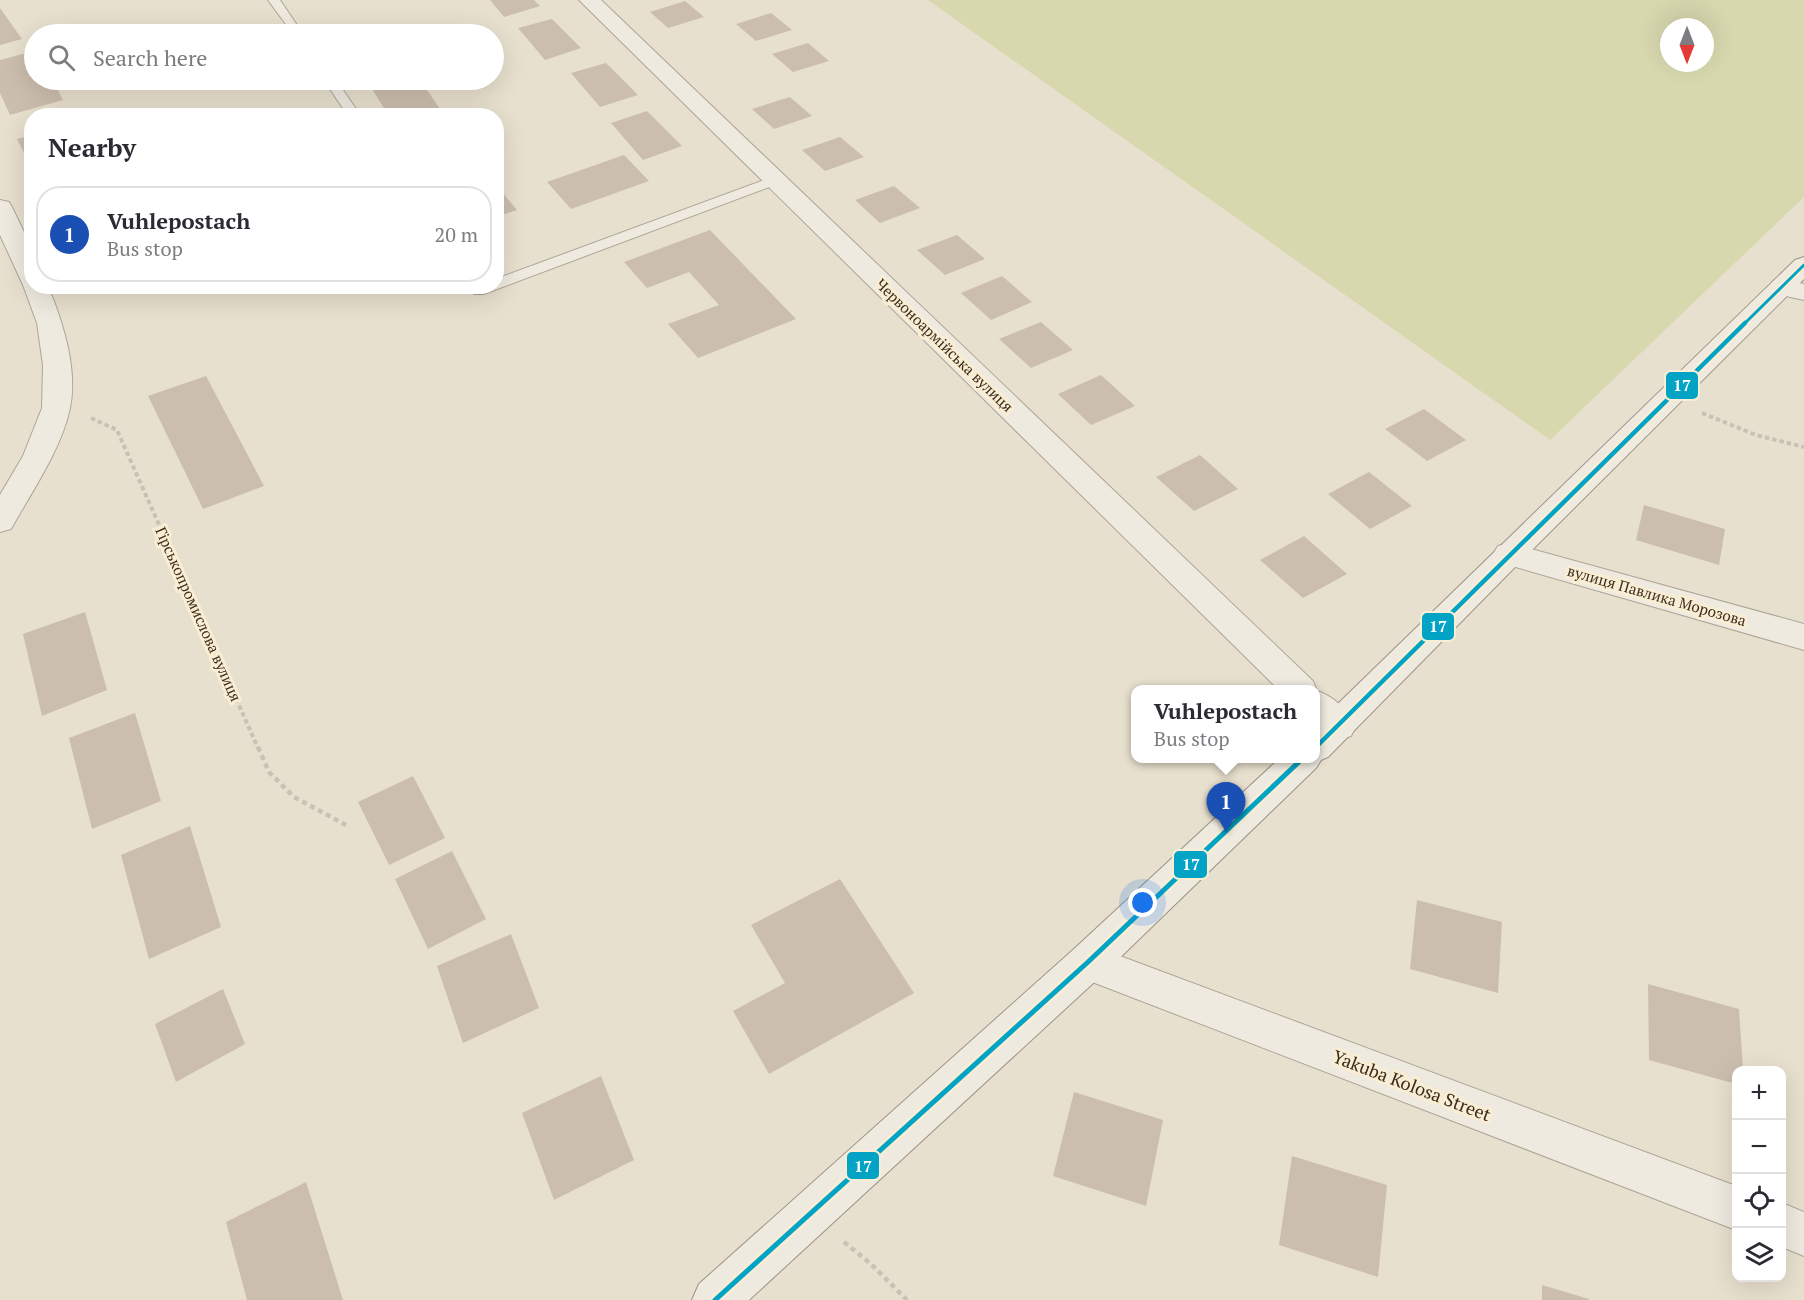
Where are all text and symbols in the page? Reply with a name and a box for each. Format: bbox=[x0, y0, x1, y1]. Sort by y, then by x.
north arrow bbox=[1660, 18, 1714, 72]
search box bbox=[24, 24, 504, 90]
icon: search bbox=[45, 41, 78, 74]
text: Search here bbox=[93, 43, 207, 72]
text: Nearby bbox=[48, 130, 136, 164]
text: Vuhlepostach bbox=[107, 206, 250, 235]
text: 1 bbox=[64, 221, 75, 248]
text: 20 m bbox=[435, 221, 478, 248]
text: Bus stop bbox=[107, 235, 183, 262]
street label: Червоноармійська вулиця bbox=[872, 274, 1018, 416]
line badge: 17 bbox=[1665, 371, 1699, 400]
text: 17 bbox=[1673, 374, 1691, 396]
street label: Гірськопромислова вулиця bbox=[151, 524, 247, 705]
street label: вулиця Павлика Морозова bbox=[1565, 560, 1749, 630]
line badge: 17 bbox=[1421, 612, 1455, 641]
text: 17 bbox=[1429, 615, 1447, 637]
popup bbox=[1131, 685, 1320, 763]
text: Vuhlepostach bbox=[1154, 696, 1297, 725]
text: Bus stop bbox=[1154, 725, 1230, 752]
pin: 1 bbox=[1206, 782, 1246, 832]
line badge: 17 bbox=[1173, 850, 1208, 879]
text: 17 bbox=[1182, 853, 1200, 875]
your location bbox=[1128, 888, 1157, 917]
street label: Yakuba Kolosa Street bbox=[1330, 1044, 1495, 1126]
map controls bbox=[1732, 1066, 1786, 1282]
button: + bbox=[1732, 1066, 1786, 1120]
button: − bbox=[1732, 1120, 1786, 1174]
line badge: 17 bbox=[846, 1151, 880, 1180]
text: 17 bbox=[854, 1155, 872, 1177]
button: locate bbox=[1732, 1174, 1786, 1228]
button: layers bbox=[1732, 1228, 1786, 1282]

